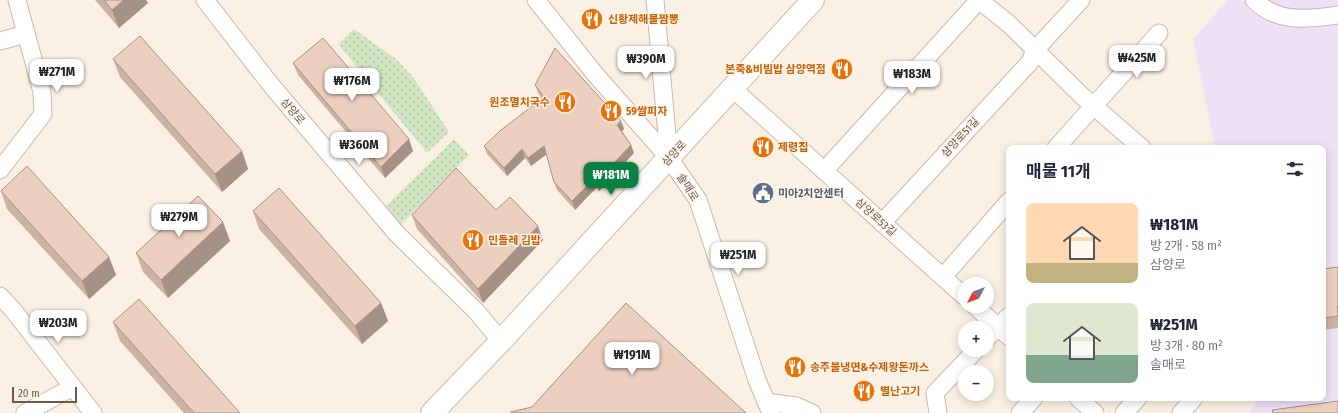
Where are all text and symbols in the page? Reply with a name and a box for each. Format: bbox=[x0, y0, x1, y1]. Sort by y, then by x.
restaurant icon: 신황제해물짬뽕 bbox=[579, 6, 605, 32]
place label: 신황제해물짬뽕 bbox=[608, 13, 679, 26]
pin: ₩425M bbox=[1109, 45, 1165, 79]
pin: ₩390M bbox=[618, 46, 674, 80]
text: ₩425M bbox=[1118, 50, 1156, 65]
text: ₩390M bbox=[626, 51, 666, 66]
restaurant icon: 본죽&비빔밥 삼양역점 bbox=[829, 56, 855, 82]
pin: ₩271M bbox=[29, 59, 85, 93]
pin: ₩183M bbox=[884, 61, 940, 95]
place label: 본죽&비빔밥 삼양역점 bbox=[725, 63, 826, 76]
text: ₩271M bbox=[39, 64, 75, 79]
text: ₩183M bbox=[893, 66, 931, 81]
pin: ₩176M bbox=[324, 68, 380, 102]
text: ₩176M bbox=[334, 73, 371, 88]
restaurant icon: 원조멸치국수 bbox=[552, 89, 578, 115]
street label: 삼양로 bbox=[278, 96, 307, 127]
place label: 원조멸치국수 bbox=[489, 96, 550, 109]
restaurant icon: 59쌀피자 bbox=[598, 98, 624, 124]
place label: 59쌀피자 bbox=[626, 105, 667, 118]
street label: 삼양로51길 bbox=[939, 115, 982, 160]
pin: ₩360M bbox=[331, 132, 387, 166]
restaurant icon: 제령집 bbox=[750, 134, 776, 160]
text: ₩360M bbox=[339, 137, 379, 152]
street label: 삼양로 bbox=[659, 138, 689, 169]
place label: 제령집 bbox=[778, 141, 808, 154]
icon: filters bbox=[1284, 158, 1306, 180]
text: 매물 11개 bbox=[1026, 161, 1091, 182]
pin: ₩181M bbox=[583, 162, 639, 196]
text: ₩181M bbox=[593, 167, 629, 182]
street label: 솔매로 bbox=[674, 171, 701, 204]
public building icon: 미아2치안센터 bbox=[750, 180, 776, 206]
place label: 미아2치안센터 bbox=[778, 187, 844, 200]
street label: 삼양로53길 bbox=[853, 196, 899, 239]
pin: ₩279M bbox=[151, 204, 207, 238]
text: ₩279M bbox=[160, 209, 198, 224]
text: ₩181M bbox=[1150, 214, 1198, 235]
icon: home bbox=[1058, 219, 1106, 267]
restaurant icon: 민들레 김밥 bbox=[460, 227, 486, 253]
place label: 민들레 김밥 bbox=[488, 234, 541, 247]
text: 방 2개 · 58 m² bbox=[1150, 238, 1222, 253]
pin: ₩251M bbox=[710, 242, 766, 276]
text: ₩251M bbox=[720, 247, 756, 262]
text: 삼양로 bbox=[1150, 257, 1186, 272]
north arrow bbox=[958, 277, 994, 313]
map controls bbox=[958, 277, 994, 401]
pin: ₩203M bbox=[30, 310, 86, 344]
text: ₩251M bbox=[1150, 314, 1198, 335]
text: ₩203M bbox=[39, 315, 77, 330]
icon: home bbox=[1058, 319, 1106, 367]
button: + bbox=[958, 321, 994, 357]
text: 방 3개 · 80 m² bbox=[1150, 338, 1223, 353]
pin: ₩191M bbox=[604, 342, 660, 376]
text: ₩191M bbox=[614, 347, 650, 362]
restaurant icon: 송주불냉면&수제왕돈까스 bbox=[782, 354, 808, 380]
text: 솔매로 bbox=[1150, 357, 1186, 372]
place label: 송주불냉면&수제왕돈까스 bbox=[810, 361, 929, 374]
button: − bbox=[958, 365, 994, 401]
restaurant icon: 별난고기 bbox=[851, 378, 877, 404]
scale bar bbox=[12, 385, 77, 404]
place label: 별난고기 bbox=[880, 385, 920, 398]
text: 20 m bbox=[18, 387, 40, 400]

